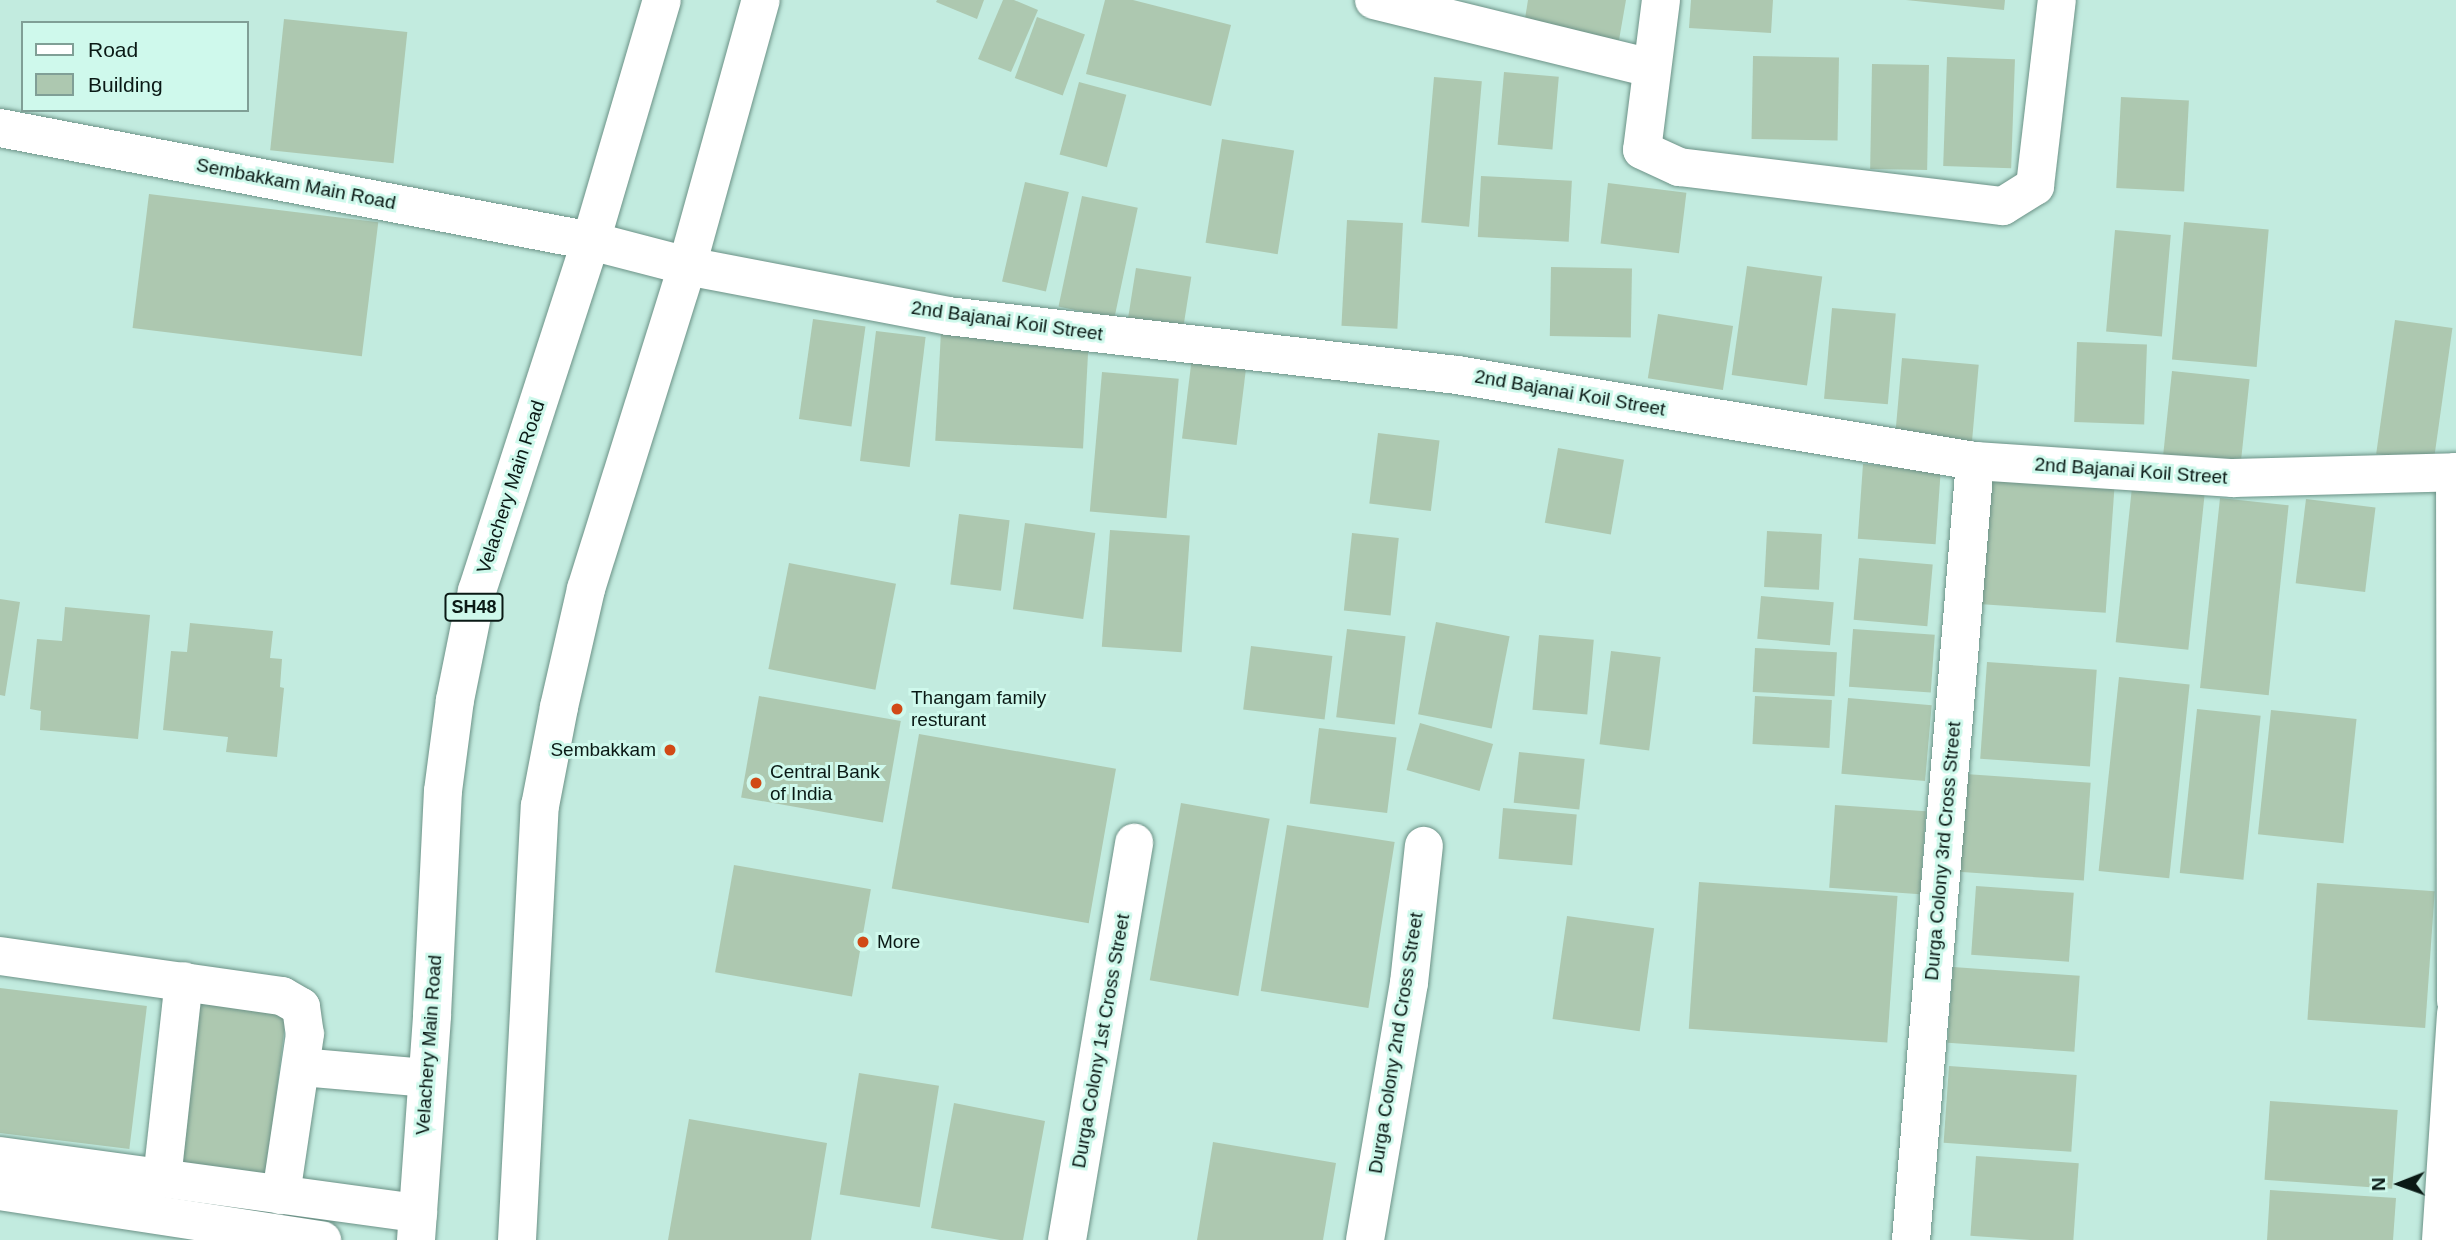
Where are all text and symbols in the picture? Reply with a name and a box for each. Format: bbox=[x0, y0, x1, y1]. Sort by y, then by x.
legend bbox=[21, 21, 248, 112]
text: Road bbox=[88, 38, 138, 61]
text: Building bbox=[88, 73, 163, 96]
street label: Sembakkam Main Road bbox=[194, 153, 398, 215]
street label: 2nd Bajanai Koil Street bbox=[910, 296, 1104, 346]
street label: 2nd Bajanai Koil Street bbox=[1473, 365, 1667, 421]
street label: Velachery Main Road bbox=[472, 398, 550, 576]
street label: 2nd Bajanai Koil Street bbox=[2034, 453, 2228, 489]
road number: SH48 bbox=[444, 592, 504, 622]
place label: Thangam family resturant bbox=[911, 687, 1046, 731]
marker: Thangam family resturant bbox=[889, 701, 905, 717]
street label: Durga Colony 3rd Cross Street bbox=[1920, 721, 1966, 981]
place label: Sembakkam bbox=[550, 739, 656, 761]
marker: Sembakkam bbox=[662, 742, 678, 758]
place label: Central Bank of India bbox=[770, 761, 880, 805]
marker: Central Bank of India bbox=[748, 775, 764, 791]
street label: Durga Colony 2nd Cross Street bbox=[1364, 911, 1428, 1175]
street label: Durga Colony 1st Cross Street bbox=[1067, 912, 1135, 1170]
place label: More bbox=[877, 931, 920, 953]
marker: More bbox=[855, 934, 871, 950]
street label: Velachery Main Road bbox=[411, 954, 447, 1136]
north arrow bbox=[2365, 1149, 2435, 1219]
text: N bbox=[2368, 1177, 2389, 1191]

